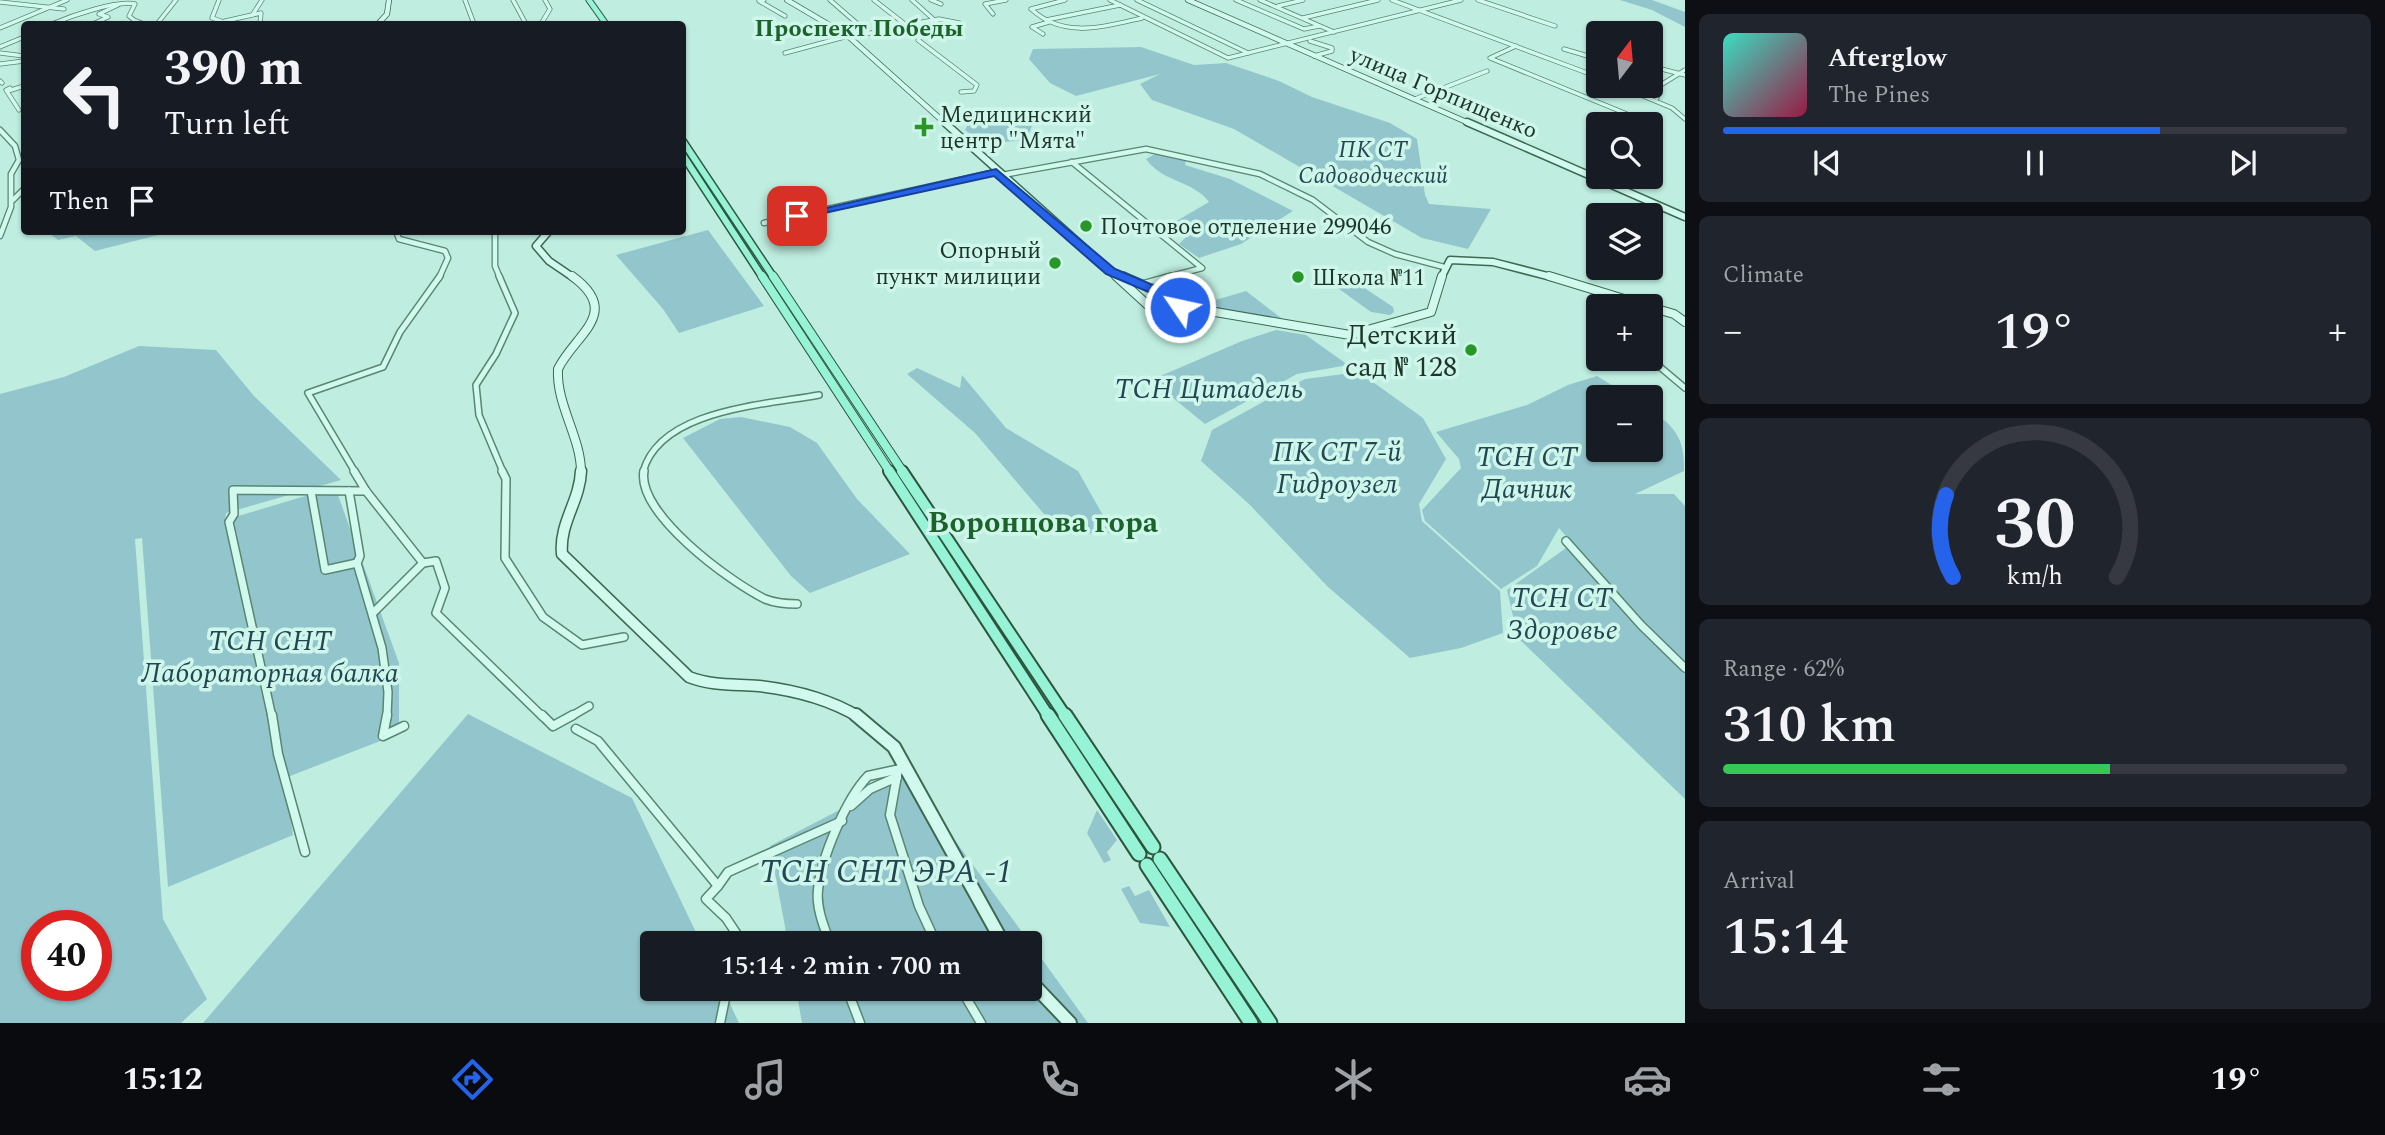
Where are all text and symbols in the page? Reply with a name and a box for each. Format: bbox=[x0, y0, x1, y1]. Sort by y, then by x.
district label: Проспект Победы bbox=[754, 11, 964, 47]
north arrow bbox=[1586, 21, 1662, 98]
map controls bbox=[1586, 21, 1663, 462]
text: 390 m bbox=[164, 32, 303, 107]
street label: улица Горпищенко bbox=[1343, 38, 1543, 149]
text: Afterglow bbox=[1828, 38, 1947, 78]
icon: left bbox=[49, 49, 140, 140]
text: The Pines bbox=[1828, 78, 1930, 113]
place label: Медицинский центр "Мята" bbox=[940, 98, 1092, 159]
text: Turn left bbox=[164, 100, 290, 149]
button: search bbox=[1586, 112, 1663, 189]
marker: Медицинский центр "Мята" bbox=[914, 117, 934, 137]
park label: ПК СТ Садоводческий bbox=[1298, 133, 1448, 194]
icon: previous bbox=[1808, 144, 1846, 182]
icon: pause bbox=[2016, 144, 2054, 182]
icon: next bbox=[2224, 144, 2262, 182]
text: Then bbox=[49, 181, 109, 221]
icon: arrive bbox=[123, 182, 161, 220]
pin bbox=[767, 186, 827, 246]
icon: arrive bbox=[778, 197, 816, 235]
button: layers bbox=[1586, 203, 1663, 280]
place label: Почтовое отделение 299046 bbox=[1100, 210, 1392, 245]
marker: Почтовое отделение 299046 bbox=[1078, 218, 1094, 234]
place label: Опорный пункт милиции bbox=[876, 234, 1041, 295]
marker: Опорный пункт милиции bbox=[1047, 255, 1063, 271]
text: Climate bbox=[1723, 258, 1804, 293]
place label: Школа №11 bbox=[1312, 261, 1425, 296]
marker: Школа №11 bbox=[1290, 269, 1306, 285]
position arrow bbox=[1143, 270, 1217, 344]
text: 19° bbox=[1994, 293, 2076, 372]
button: + bbox=[1586, 294, 1663, 371]
text: − bbox=[1723, 303, 1742, 361]
text: + bbox=[2328, 303, 2347, 361]
place label: Детский сад № 128 bbox=[1345, 314, 1457, 389]
marker: Детский сад № 128 bbox=[1463, 342, 1479, 358]
park label: ТСН Цитадель bbox=[1115, 368, 1303, 411]
button: − bbox=[1586, 385, 1663, 462]
park label: ПК СТ 7-й Гидроузел bbox=[1272, 431, 1402, 506]
park label: ТСН СТ Дачник bbox=[1476, 436, 1579, 511]
text: 30 bbox=[1994, 471, 2076, 582]
district label: Воронцова гора bbox=[928, 500, 1159, 546]
text: km/h bbox=[2007, 558, 2063, 596]
park label: ТСН СТ Здоровье bbox=[1506, 577, 1618, 652]
park label: ТСН СНТ Лабораторная балка bbox=[140, 620, 399, 695]
text: Range · 62% bbox=[1723, 652, 1844, 687]
text: 310 km bbox=[1723, 686, 1896, 765]
park label: ТСН СНТ ЭРА -1 bbox=[759, 847, 1013, 897]
text: Arrival bbox=[1723, 864, 1795, 899]
text: 15:14 bbox=[1723, 898, 1848, 977]
speed limit sign: 40 bbox=[21, 910, 112, 1001]
text: 15:14 · 2 min · 700 m bbox=[721, 946, 961, 986]
text: 15:12 bbox=[122, 1055, 203, 1104]
icon: directions bbox=[448, 1055, 497, 1104]
icon: music bbox=[741, 1055, 790, 1104]
icon: phone bbox=[1035, 1055, 1084, 1104]
icon: climate bbox=[1329, 1055, 1378, 1104]
icon: car bbox=[1623, 1055, 1672, 1104]
icon: filters bbox=[1917, 1055, 1966, 1104]
text: 19° bbox=[2211, 1055, 2263, 1104]

